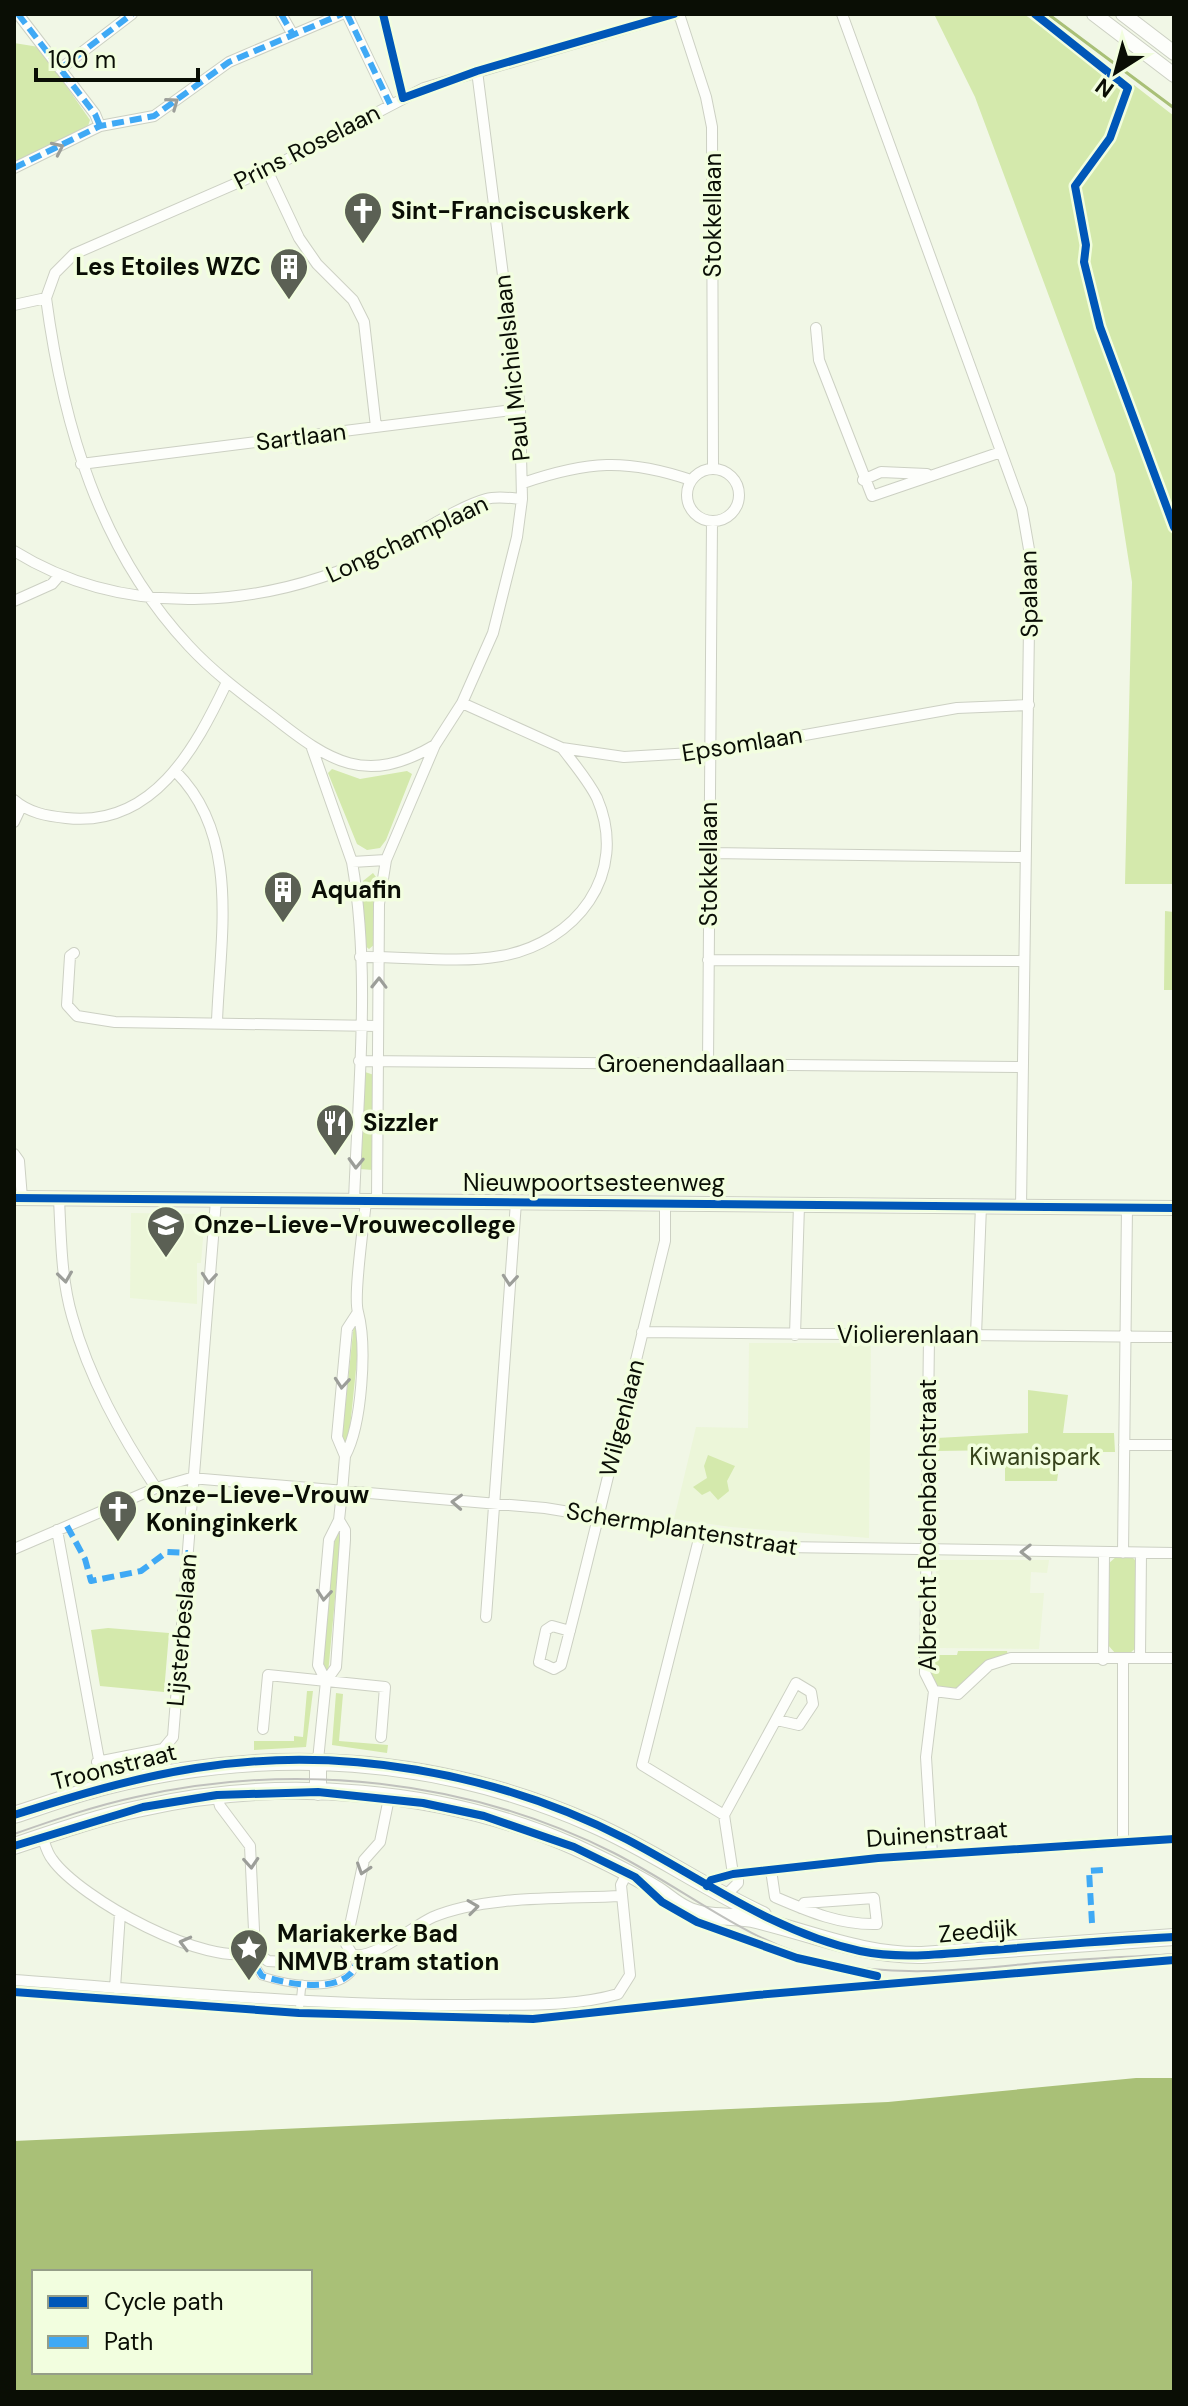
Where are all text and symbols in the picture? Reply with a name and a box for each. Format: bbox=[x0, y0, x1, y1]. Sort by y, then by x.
scale bar bbox=[36, 32, 198, 82]
north arrow bbox=[1076, 32, 1156, 112]
text: 100 m bbox=[48, 44, 116, 75]
text: N bbox=[1090, 71, 1120, 104]
street label: Prins Roselaan bbox=[229, 97, 385, 197]
one-way arrow bbox=[164, 98, 179, 112]
one-way arrow bbox=[49, 142, 64, 158]
street label: Stokkellaan bbox=[697, 153, 728, 277]
church icon: Sint-Franciscuskerk bbox=[342, 190, 384, 245]
place label: Sint-Franciscuskerk bbox=[391, 195, 630, 226]
building icon: Les Etoiles WZC bbox=[268, 246, 310, 301]
place label: Les Etoiles WZC bbox=[75, 251, 261, 282]
street label: Paul Michielslaan bbox=[486, 273, 537, 463]
street label: Sartlaan bbox=[254, 416, 348, 457]
street label: Longchamplaan bbox=[321, 487, 493, 590]
street label: Spalaan bbox=[1012, 550, 1045, 638]
street label: Epsomlaan bbox=[679, 719, 804, 768]
street label: Stokkellaan bbox=[693, 802, 724, 926]
building icon: Aquafin bbox=[262, 869, 304, 924]
place label: Aquafin bbox=[311, 874, 401, 905]
one-way arrow bbox=[370, 976, 388, 989]
street label: Groenendaallaan bbox=[597, 1048, 785, 1079]
restaurant icon: Sizzler bbox=[314, 1102, 356, 1157]
place label: Sizzler bbox=[363, 1107, 438, 1138]
one-way arrow bbox=[347, 1157, 364, 1170]
street label: Nieuwpoortsesteenweg bbox=[463, 1167, 725, 1198]
school or university icon: Onze-Lieve-Vrouwecollege bbox=[145, 1204, 187, 1259]
place label: Onze-Lieve-Vrouwecollege bbox=[194, 1209, 516, 1240]
one-way arrow bbox=[56, 1270, 73, 1283]
one-way arrow bbox=[201, 1272, 218, 1285]
one-way arrow bbox=[502, 1274, 519, 1287]
street label: Violierenlaan bbox=[837, 1319, 979, 1350]
street label: Wilgenlaan bbox=[592, 1356, 651, 1480]
one-way arrow bbox=[334, 1377, 351, 1390]
street label: Albrecht Rodenbachstraat bbox=[912, 1379, 943, 1671]
park label: Kiwanispark bbox=[969, 1441, 1101, 1472]
place label: Onze-Lieve-Vrouw Koninginkerk bbox=[146, 1479, 369, 1538]
church icon: Onze-Lieve-Vrouw Koninginkerk bbox=[97, 1488, 139, 1543]
one-way arrow bbox=[450, 1493, 463, 1510]
street label: Schermplantenstraat bbox=[564, 1495, 800, 1562]
one-way arrow bbox=[1019, 1543, 1032, 1561]
street label: Lijsterbeslaan bbox=[159, 1552, 204, 1708]
one-way arrow bbox=[315, 1589, 332, 1602]
street label: Troonstraat bbox=[48, 1736, 180, 1797]
street label: Duinenstraat bbox=[865, 1813, 1009, 1854]
one-way arrow bbox=[242, 1857, 259, 1870]
one-way arrow bbox=[356, 1862, 372, 1875]
one-way arrow bbox=[466, 1899, 480, 1916]
street label: Zeedijk bbox=[937, 1912, 1019, 1949]
place label: Mariakerke Bad NMVB tram station bbox=[277, 1918, 499, 1977]
place icon: Mariakerke Bad NMVB tram station bbox=[228, 1927, 270, 1982]
one-way arrow bbox=[179, 1936, 192, 1953]
legend bbox=[32, 2270, 312, 2374]
text: Cycle path bbox=[104, 2286, 223, 2317]
text: Path bbox=[104, 2326, 153, 2357]

